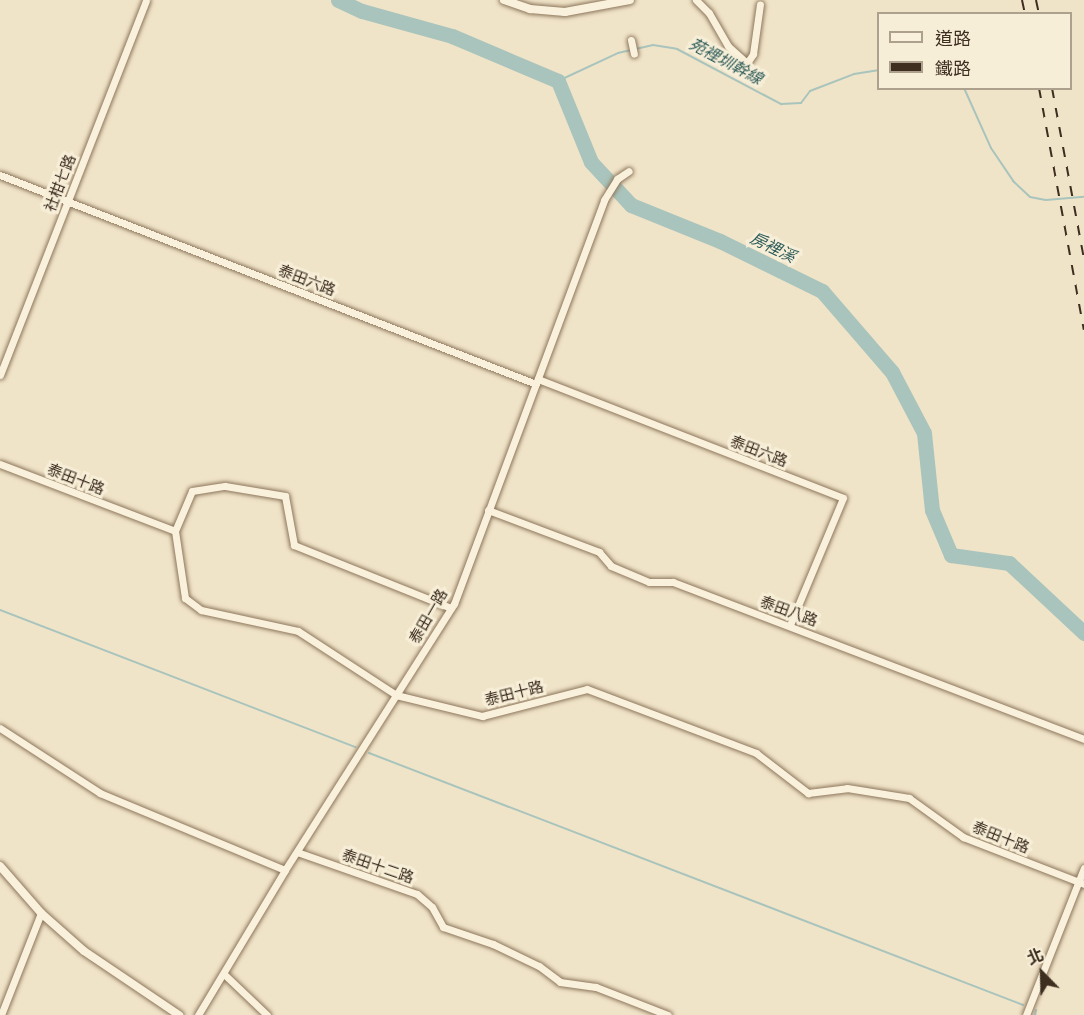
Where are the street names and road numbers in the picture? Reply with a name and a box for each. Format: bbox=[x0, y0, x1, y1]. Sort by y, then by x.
street label: 社柑七路 bbox=[41, 152, 79, 214]
street label: 泰田六路 bbox=[276, 261, 338, 299]
street label: 泰田六路 bbox=[728, 432, 790, 470]
street label: 泰田十路 bbox=[45, 460, 107, 498]
street label: 泰田一路 bbox=[405, 586, 451, 646]
street label: 泰田八路 bbox=[758, 592, 820, 630]
street label: 泰田十路 bbox=[483, 677, 545, 709]
street label: 泰田十路 bbox=[970, 817, 1032, 857]
street label: 泰田十二路 bbox=[340, 845, 416, 887]

